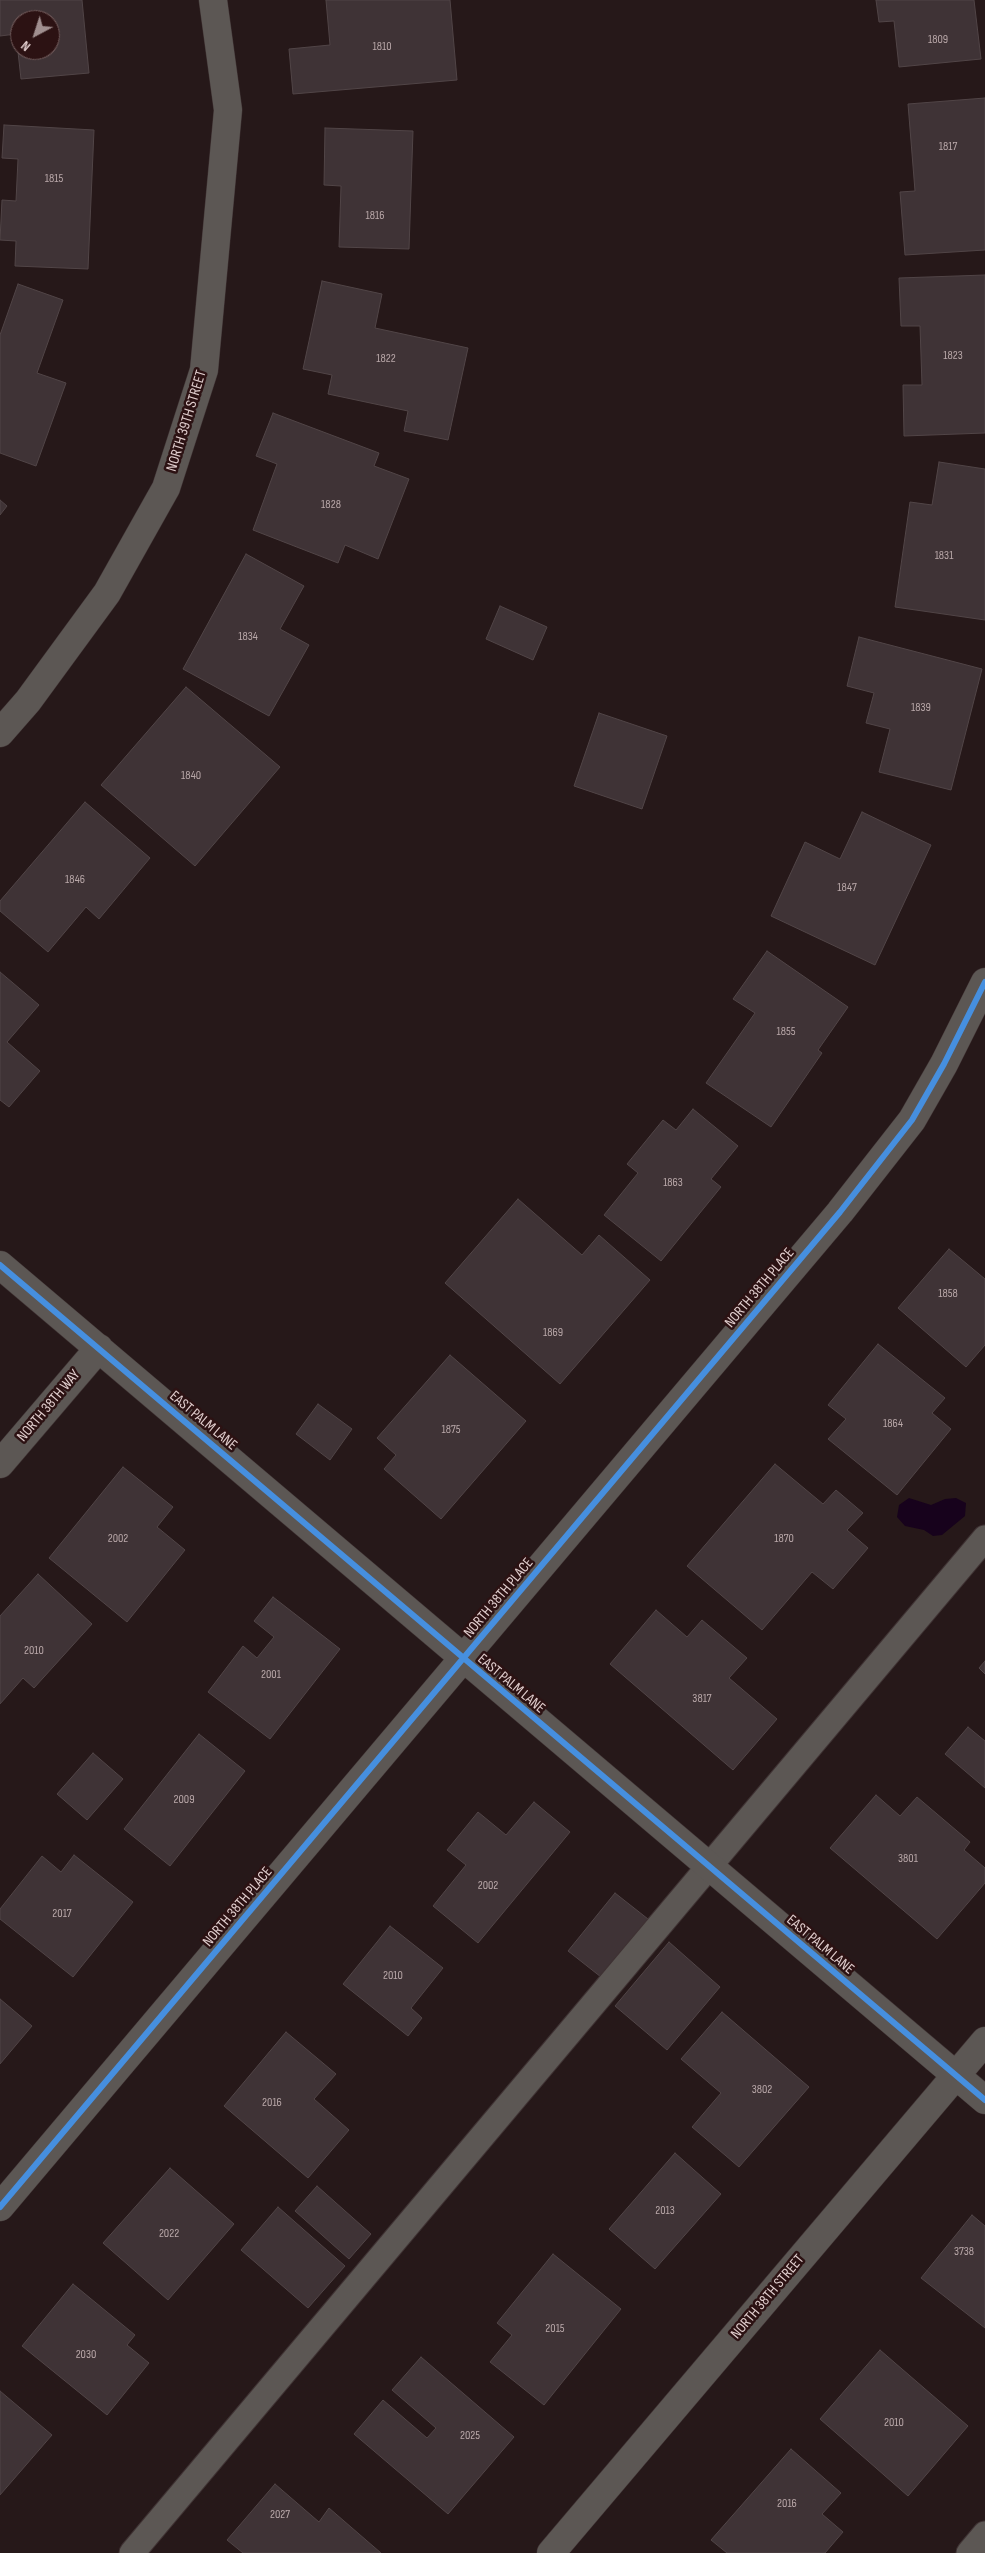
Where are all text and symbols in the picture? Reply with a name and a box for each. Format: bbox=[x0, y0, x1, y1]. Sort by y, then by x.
north arrow bbox=[10, 10, 60, 60]
house number: 1809 bbox=[928, 33, 948, 47]
text: N bbox=[17, 37, 34, 55]
house number: 1810 bbox=[372, 40, 392, 54]
house number: 1817 bbox=[939, 140, 957, 154]
house number: 1815 bbox=[45, 172, 63, 186]
house number: 1816 bbox=[366, 209, 384, 223]
house number: 1823 bbox=[943, 349, 963, 363]
house number: 1822 bbox=[376, 352, 396, 366]
street label: NORTH 39TH STREET bbox=[163, 368, 211, 474]
house number: 1828 bbox=[321, 498, 341, 512]
house number: 1831 bbox=[935, 549, 953, 563]
house number: 1834 bbox=[238, 630, 258, 644]
house number: 1839 bbox=[911, 701, 931, 715]
house number: 1840 bbox=[181, 769, 201, 783]
house number: 1846 bbox=[65, 873, 85, 887]
house number: 1847 bbox=[837, 881, 857, 895]
house number: 1855 bbox=[776, 1025, 796, 1039]
house number: 1863 bbox=[663, 1176, 683, 1190]
street label: NORTH 38TH PLACE bbox=[721, 1244, 799, 1332]
house number: 1858 bbox=[938, 1287, 958, 1301]
house number: 1869 bbox=[543, 1326, 563, 1340]
street label: NORTH 38TH WAY bbox=[14, 1366, 84, 1446]
street label: EAST PALM LANE bbox=[166, 1388, 240, 1454]
house number: 1864 bbox=[883, 1417, 903, 1431]
house number: 1875 bbox=[441, 1423, 461, 1437]
house number: 2002 bbox=[108, 1532, 128, 1546]
house number: 1870 bbox=[774, 1532, 794, 1546]
street label: NORTH 38TH PLACE bbox=[460, 1554, 538, 1642]
house number: 2010 bbox=[24, 1644, 44, 1658]
street label: EAST PALM LANE bbox=[474, 1651, 548, 1717]
house number: 2001 bbox=[261, 1668, 281, 1682]
house number: 3817 bbox=[692, 1692, 712, 1706]
house number: 2009 bbox=[174, 1793, 194, 1807]
house number: 3801 bbox=[898, 1852, 918, 1866]
street label: NORTH 38TH PLACE bbox=[199, 1863, 277, 1951]
house number: 2002 bbox=[478, 1879, 498, 1893]
house number: 2017 bbox=[52, 1907, 72, 1921]
street label: EAST PALM LANE bbox=[783, 1912, 857, 1978]
house number: 2010 bbox=[383, 1969, 403, 1983]
house number: 3802 bbox=[752, 2083, 772, 2097]
house number: 2016 bbox=[262, 2096, 282, 2110]
house number: 2013 bbox=[655, 2204, 675, 2218]
house number: 2022 bbox=[159, 2227, 179, 2241]
house number: 3738 bbox=[954, 2245, 974, 2259]
street label: NORTH 38TH STREET bbox=[727, 2251, 809, 2343]
house number: 2015 bbox=[545, 2322, 565, 2336]
house number: 2030 bbox=[76, 2348, 96, 2362]
house number: 2010 bbox=[884, 2416, 904, 2430]
house number: 2025 bbox=[460, 2429, 480, 2443]
house number: 2016 bbox=[777, 2497, 797, 2511]
house number: 2027 bbox=[270, 2508, 290, 2522]

